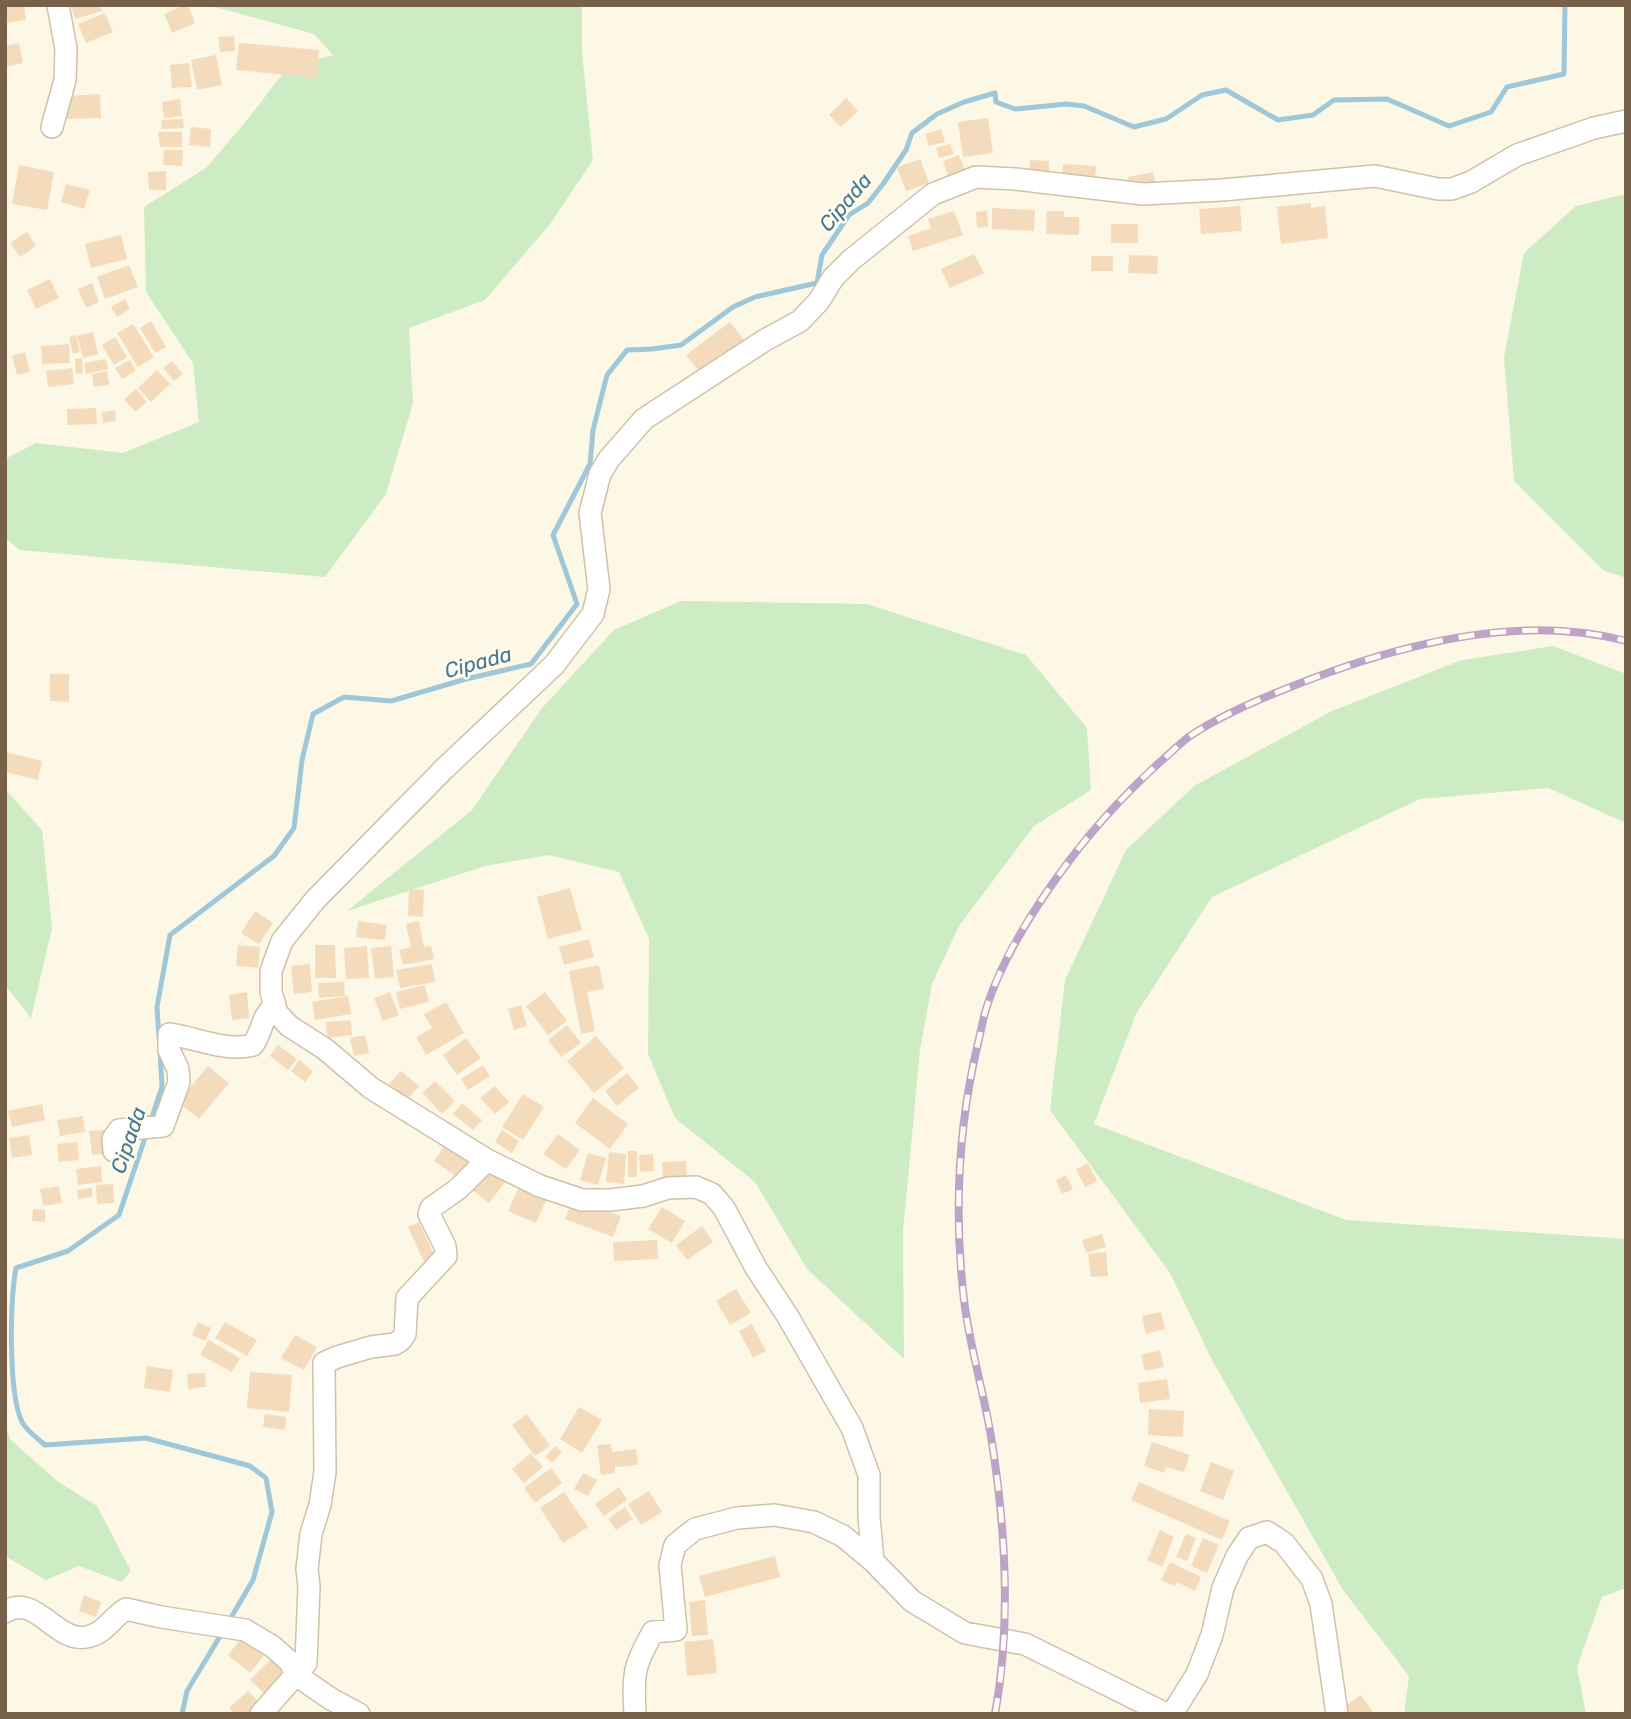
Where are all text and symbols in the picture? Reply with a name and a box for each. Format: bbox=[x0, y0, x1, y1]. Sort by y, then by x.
water label: Cipada bbox=[813, 168, 877, 236]
water label: Cipada bbox=[442, 641, 514, 683]
water label: Cipada bbox=[105, 1103, 151, 1177]

